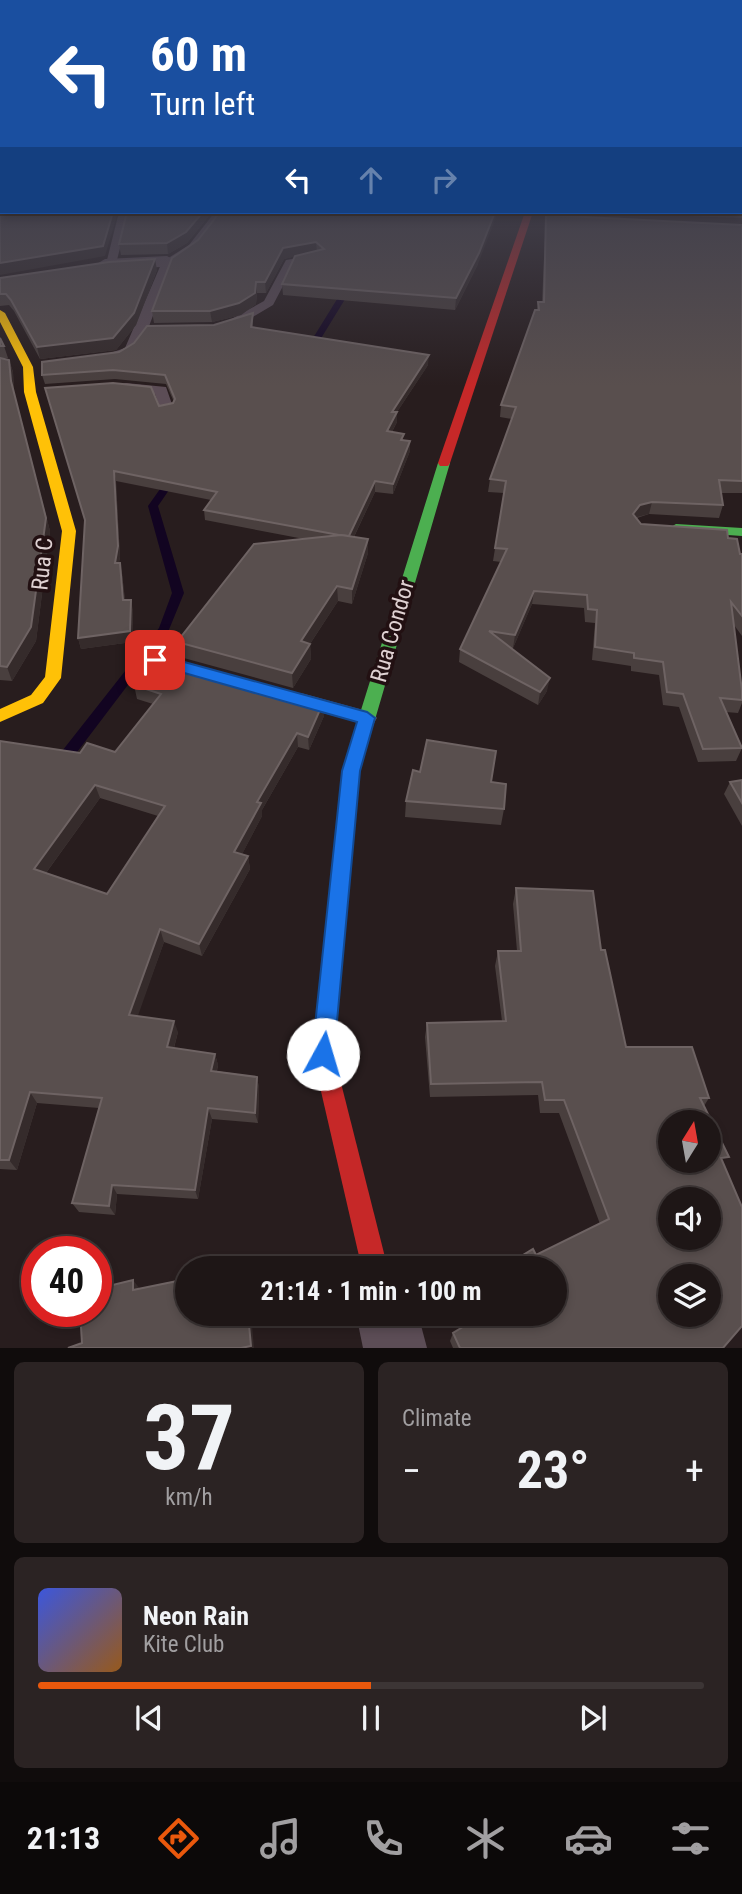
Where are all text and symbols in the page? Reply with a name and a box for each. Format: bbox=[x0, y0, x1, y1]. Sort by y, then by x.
text: 60 m bbox=[150, 26, 247, 83]
icon: left bbox=[35, 28, 126, 119]
text: Turn left bbox=[150, 85, 255, 123]
icon: left bbox=[279, 161, 317, 199]
icon: ahead bbox=[352, 161, 390, 199]
icon: right bbox=[425, 161, 463, 199]
street label: Rua C bbox=[26, 536, 59, 592]
street label: Rua Condor bbox=[365, 577, 420, 685]
pin bbox=[125, 630, 185, 690]
icon: arrive bbox=[136, 641, 174, 679]
position arrow bbox=[286, 1017, 360, 1091]
north arrow bbox=[658, 1110, 721, 1172]
map controls bbox=[658, 1110, 721, 1327]
button: sound bbox=[658, 1187, 721, 1250]
speed limit sign: 40 bbox=[21, 1236, 112, 1327]
button: layers bbox=[658, 1264, 721, 1327]
text: 21:14 · 1 min · 100 m bbox=[261, 1276, 481, 1306]
text: 37 bbox=[143, 1385, 235, 1491]
text: Climate bbox=[402, 1405, 472, 1432]
text: 23° bbox=[517, 1440, 589, 1501]
text: − bbox=[402, 1449, 421, 1493]
text: + bbox=[685, 1449, 704, 1493]
text: km/h bbox=[165, 1484, 213, 1511]
text: Neon Rain bbox=[143, 1601, 249, 1631]
text: Kite Club bbox=[143, 1631, 224, 1658]
icon: previous bbox=[130, 1699, 168, 1737]
icon: pause bbox=[352, 1699, 390, 1737]
icon: next bbox=[574, 1699, 612, 1737]
icon: directions bbox=[154, 1814, 203, 1863]
icon: music bbox=[256, 1814, 305, 1863]
icon: phone bbox=[359, 1814, 408, 1863]
icon: climate bbox=[461, 1814, 510, 1863]
icon: car bbox=[564, 1814, 613, 1863]
icon: filters bbox=[666, 1814, 715, 1863]
text: 21:13 bbox=[27, 1819, 100, 1857]

